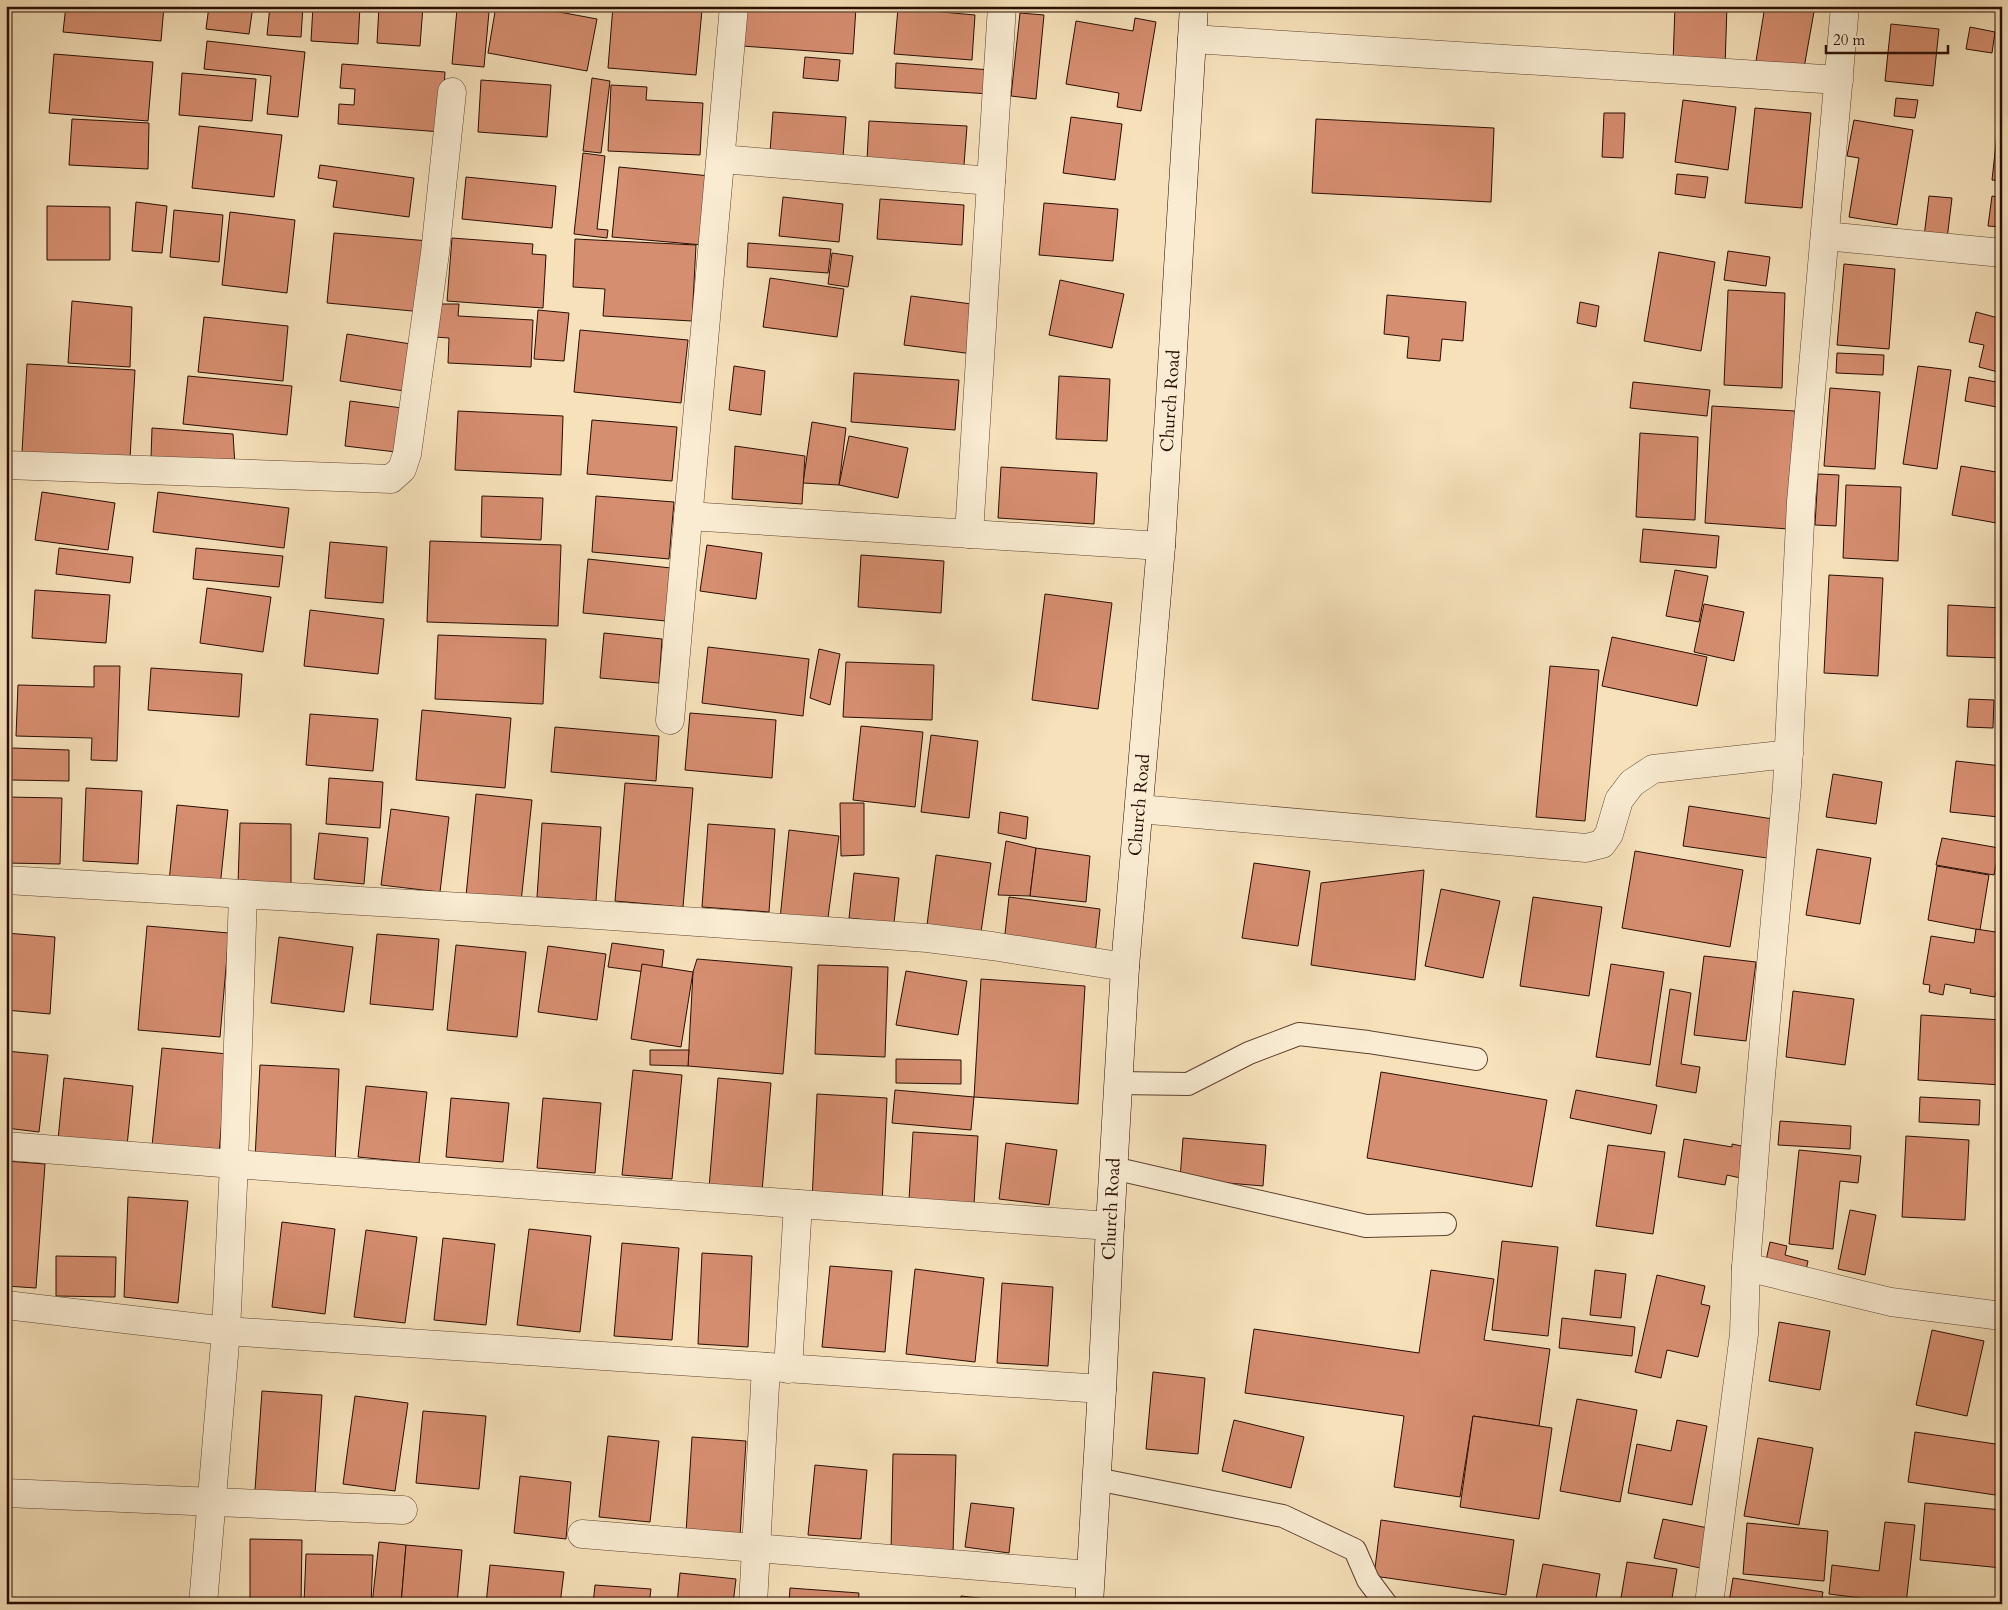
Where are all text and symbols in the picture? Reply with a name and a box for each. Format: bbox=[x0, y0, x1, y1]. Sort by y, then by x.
scale bar bbox=[1826, 22, 1948, 54]
text: 20 m bbox=[1833, 30, 1865, 50]
street label: Church Road bbox=[1154, 349, 1187, 453]
street label: Church Road bbox=[1123, 752, 1156, 857]
street label: Church Road bbox=[1096, 1157, 1127, 1261]

